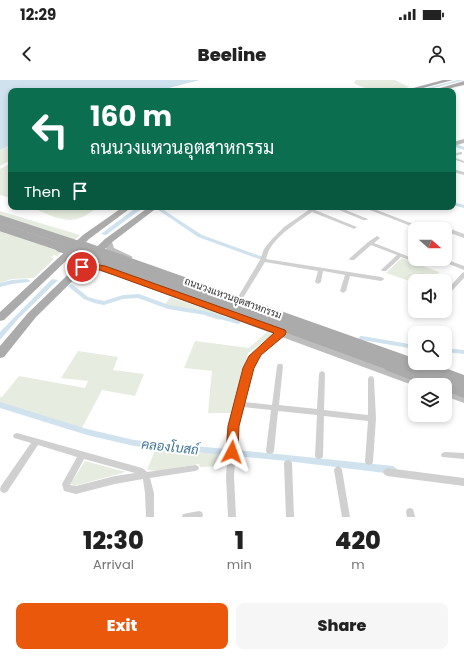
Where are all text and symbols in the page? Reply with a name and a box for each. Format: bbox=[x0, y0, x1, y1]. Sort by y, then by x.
text: 12:29 bbox=[20, 4, 56, 25]
text: Beeline bbox=[198, 42, 266, 67]
icon: back bbox=[16, 43, 38, 65]
icon: person bbox=[426, 43, 448, 65]
text: 160 m bbox=[90, 97, 172, 136]
icon: left bbox=[24, 104, 76, 156]
text: ถนนวงแหวนอุตสาหกรรม bbox=[90, 135, 274, 160]
icon: arrive bbox=[69, 180, 91, 202]
text: Then bbox=[24, 181, 61, 202]
north arrow bbox=[408, 222, 452, 266]
map controls bbox=[408, 222, 452, 422]
pin bbox=[65, 250, 99, 284]
icon: arrive bbox=[71, 256, 93, 278]
street label: ถนนวงแหวนอุตสาหกรรม bbox=[182, 273, 284, 323]
button: sound bbox=[408, 274, 452, 318]
button: search bbox=[408, 326, 452, 370]
button: layers bbox=[408, 378, 452, 422]
position arrow bbox=[211, 431, 253, 473]
water label: คลองโบสถ์ bbox=[140, 435, 201, 460]
text: 12:30 bbox=[83, 524, 144, 557]
text: 1 bbox=[235, 524, 244, 557]
text: 420 bbox=[335, 524, 381, 557]
text: Arrival bbox=[93, 555, 134, 574]
text: min bbox=[227, 555, 252, 574]
text: m bbox=[351, 555, 365, 574]
button: Exit bbox=[16, 603, 228, 649]
button: Share bbox=[236, 603, 448, 649]

